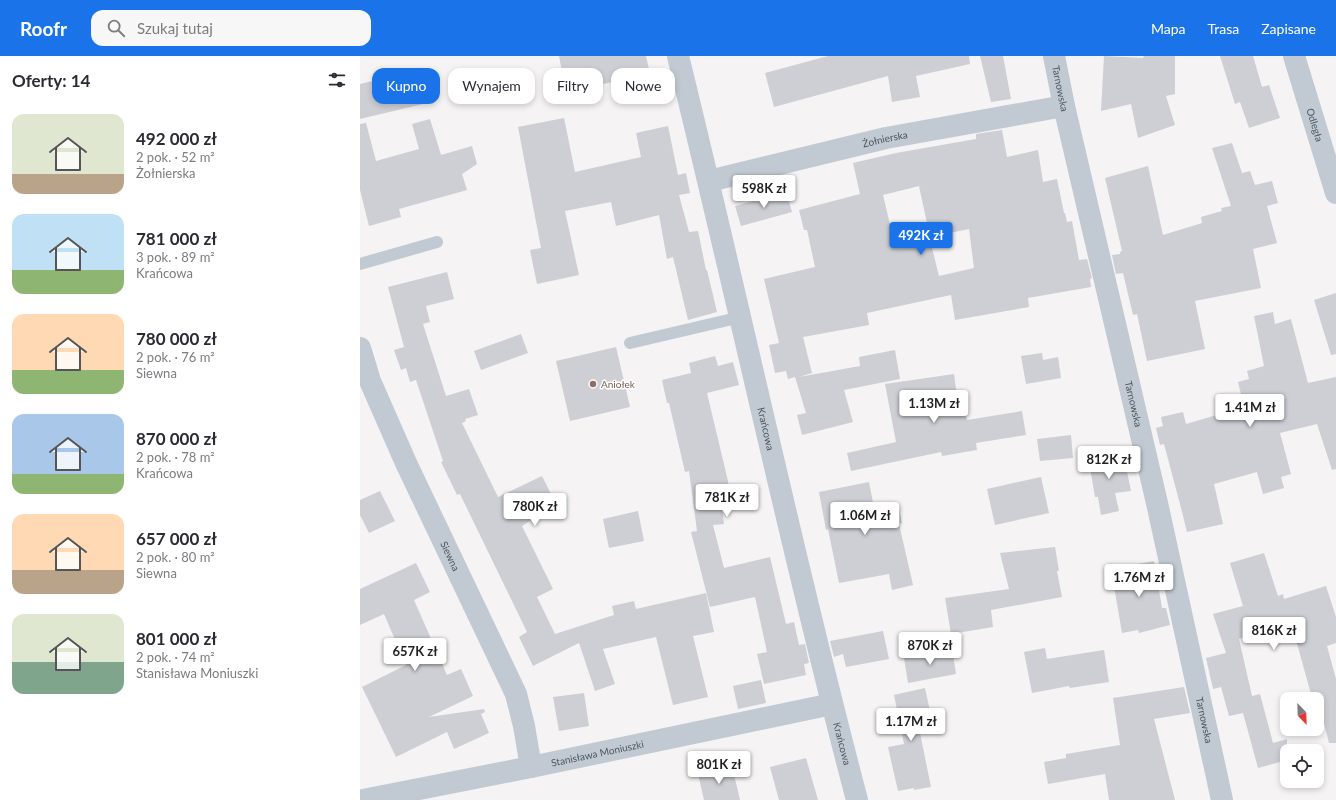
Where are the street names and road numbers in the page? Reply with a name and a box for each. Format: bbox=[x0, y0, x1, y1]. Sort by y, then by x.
street label: Tarnowska bbox=[1050, 64, 1071, 113]
street label: Odległa bbox=[1304, 107, 1326, 143]
street label: Żołnierska bbox=[861, 128, 909, 150]
street label: Tarnowska bbox=[1123, 380, 1145, 428]
street label: Krańcowa bbox=[755, 406, 777, 451]
street label: Siewna bbox=[438, 539, 462, 573]
street label: Tarnowska bbox=[1194, 696, 1215, 744]
street label: Krańcowa bbox=[831, 721, 854, 766]
street label: Stanisława Moniuszki bbox=[550, 738, 645, 769]

